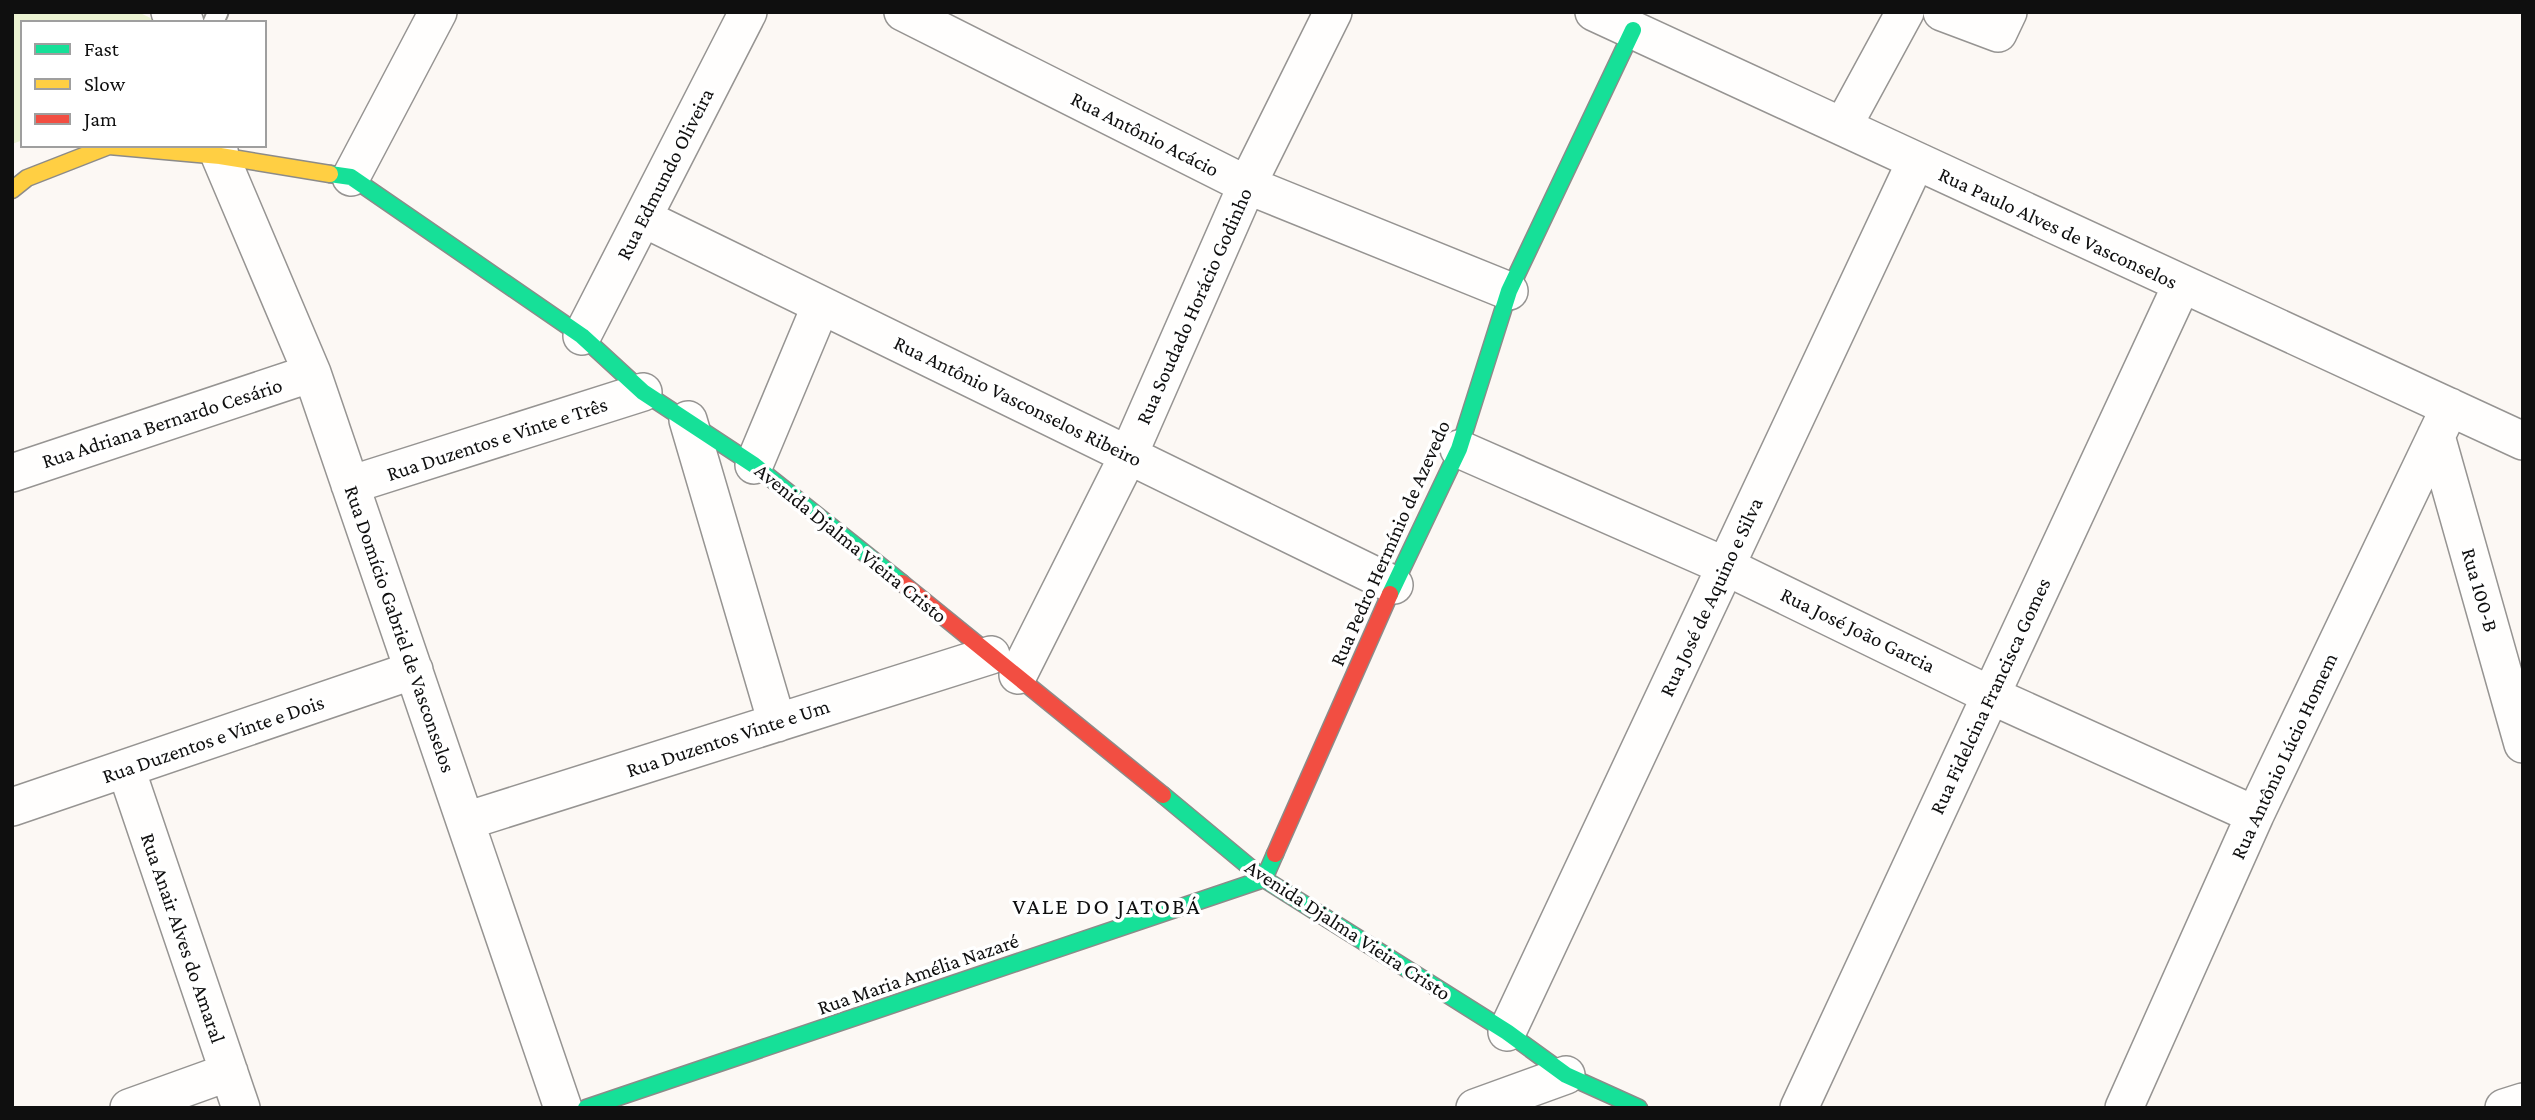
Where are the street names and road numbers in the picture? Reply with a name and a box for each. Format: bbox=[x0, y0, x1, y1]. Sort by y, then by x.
street label: Rua Edmundo Oliveira bbox=[611, 84, 719, 264]
street label: Rua Antônio Acácio bbox=[1067, 86, 1223, 182]
street label: Rua Paulo Alves de Vasconselos bbox=[1935, 162, 2181, 294]
street label: Rua Soudado Horácio Godinho bbox=[1131, 184, 1257, 428]
street label: Rua Antônio Vasconselos Ribeiro bbox=[890, 330, 1146, 472]
street label: Rua Adriana Bernardo Cesário bbox=[39, 373, 285, 473]
street label: Rua Duzentos e Vinte e Três bbox=[384, 392, 610, 486]
street label: Rua Pedro Hermínio de Azevedo bbox=[1325, 416, 1455, 670]
street label: Avenida Djalma Vieira Cristo bbox=[750, 458, 952, 628]
street label: Rua Domício Gabriel de Vasconselos bbox=[339, 482, 461, 776]
street label: Rua José de Aquino e Silva bbox=[1654, 494, 1768, 700]
street label: Rua 100-B bbox=[2457, 545, 2503, 635]
street label: Rua Fidelcina Francisca Gomes bbox=[1925, 574, 2055, 818]
street label: Rua José João Garcia bbox=[1777, 582, 1939, 678]
street label: Rua Antônio Lúcio Homem bbox=[2226, 649, 2342, 863]
street label: Rua Duzentos e Vinte e Dois bbox=[99, 690, 327, 788]
street label: Rua Duzentos Vinte e Um bbox=[623, 694, 833, 782]
street label: Rua Anair Alves do Amaral bbox=[136, 830, 230, 1046]
street label: Avenida Djalma Vieira Cristo bbox=[1241, 855, 1455, 1005]
street label: Rua Maria Amélia Nazaré bbox=[814, 928, 1022, 1020]

